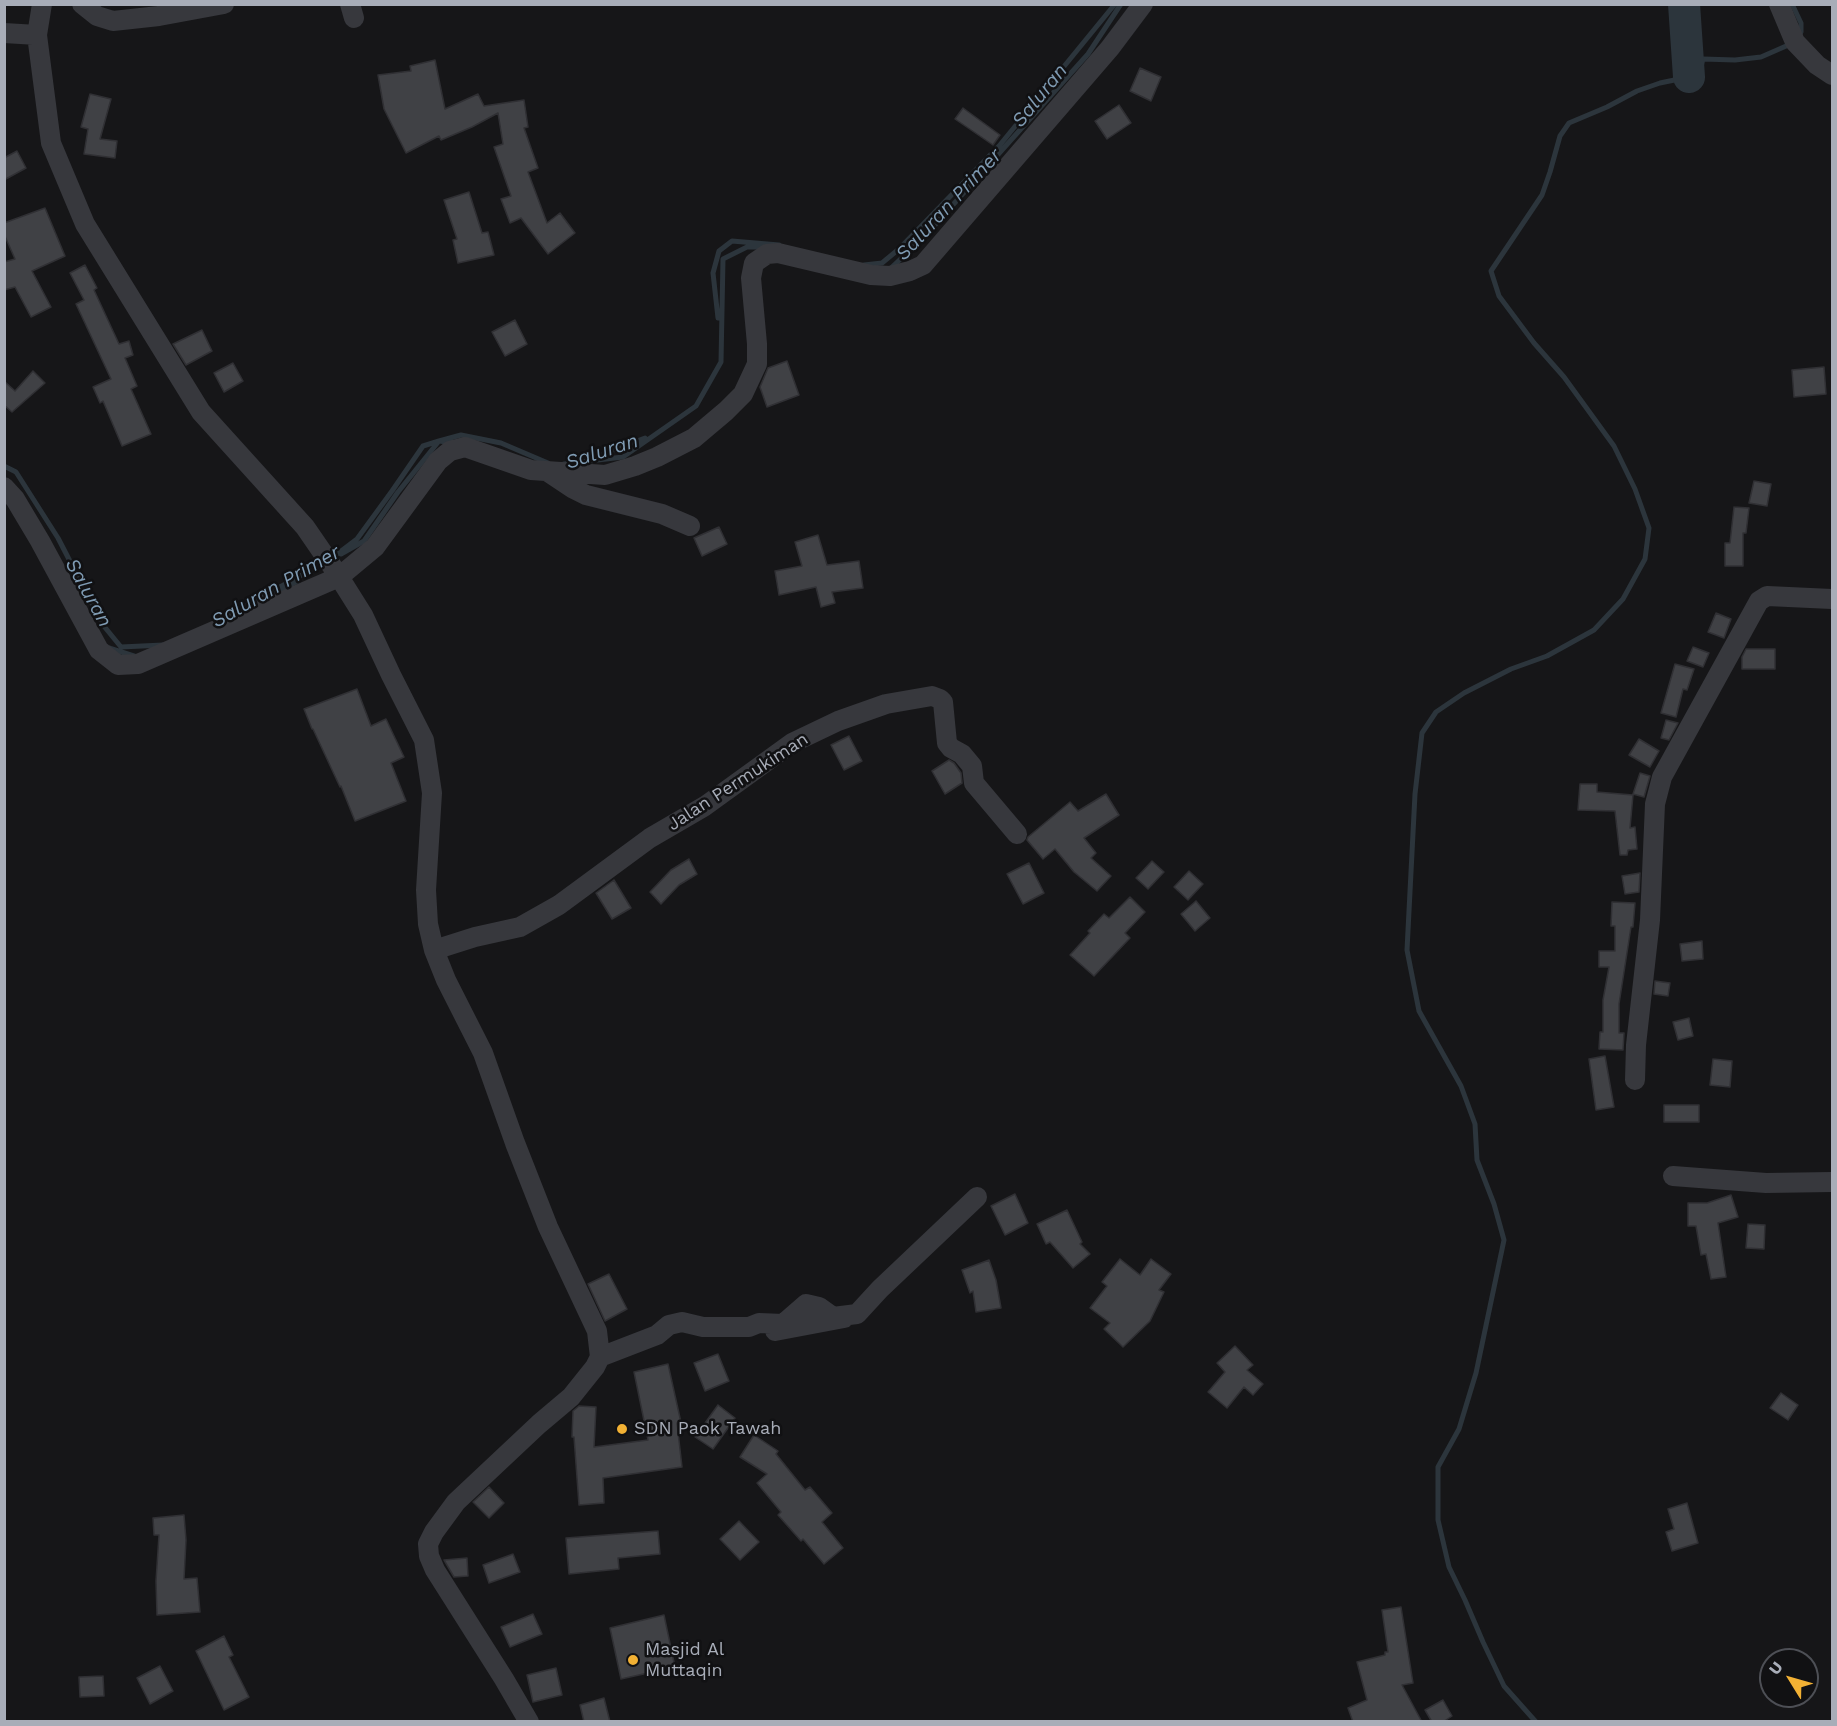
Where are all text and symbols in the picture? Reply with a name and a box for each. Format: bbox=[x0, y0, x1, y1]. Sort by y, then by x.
water label: Saluran bbox=[1007, 59, 1073, 133]
water label: Saluran Primer bbox=[891, 144, 1007, 266]
water label: Saluran bbox=[563, 429, 641, 475]
water label: Saluran Primer bbox=[207, 540, 345, 634]
water label: Saluran bbox=[59, 554, 117, 632]
street label: Jalan Permukiman bbox=[664, 728, 812, 836]
place label: SDN Paok Tawah bbox=[634, 1418, 781, 1440]
marker: SDN Paok Tawah bbox=[615, 1422, 629, 1436]
place label: Masjid Al Muttaqin bbox=[645, 1639, 724, 1682]
north arrow bbox=[1759, 1648, 1819, 1708]
marker: Masjid Al Muttaqin bbox=[626, 1653, 640, 1667]
text: U bbox=[1765, 1658, 1787, 1678]

